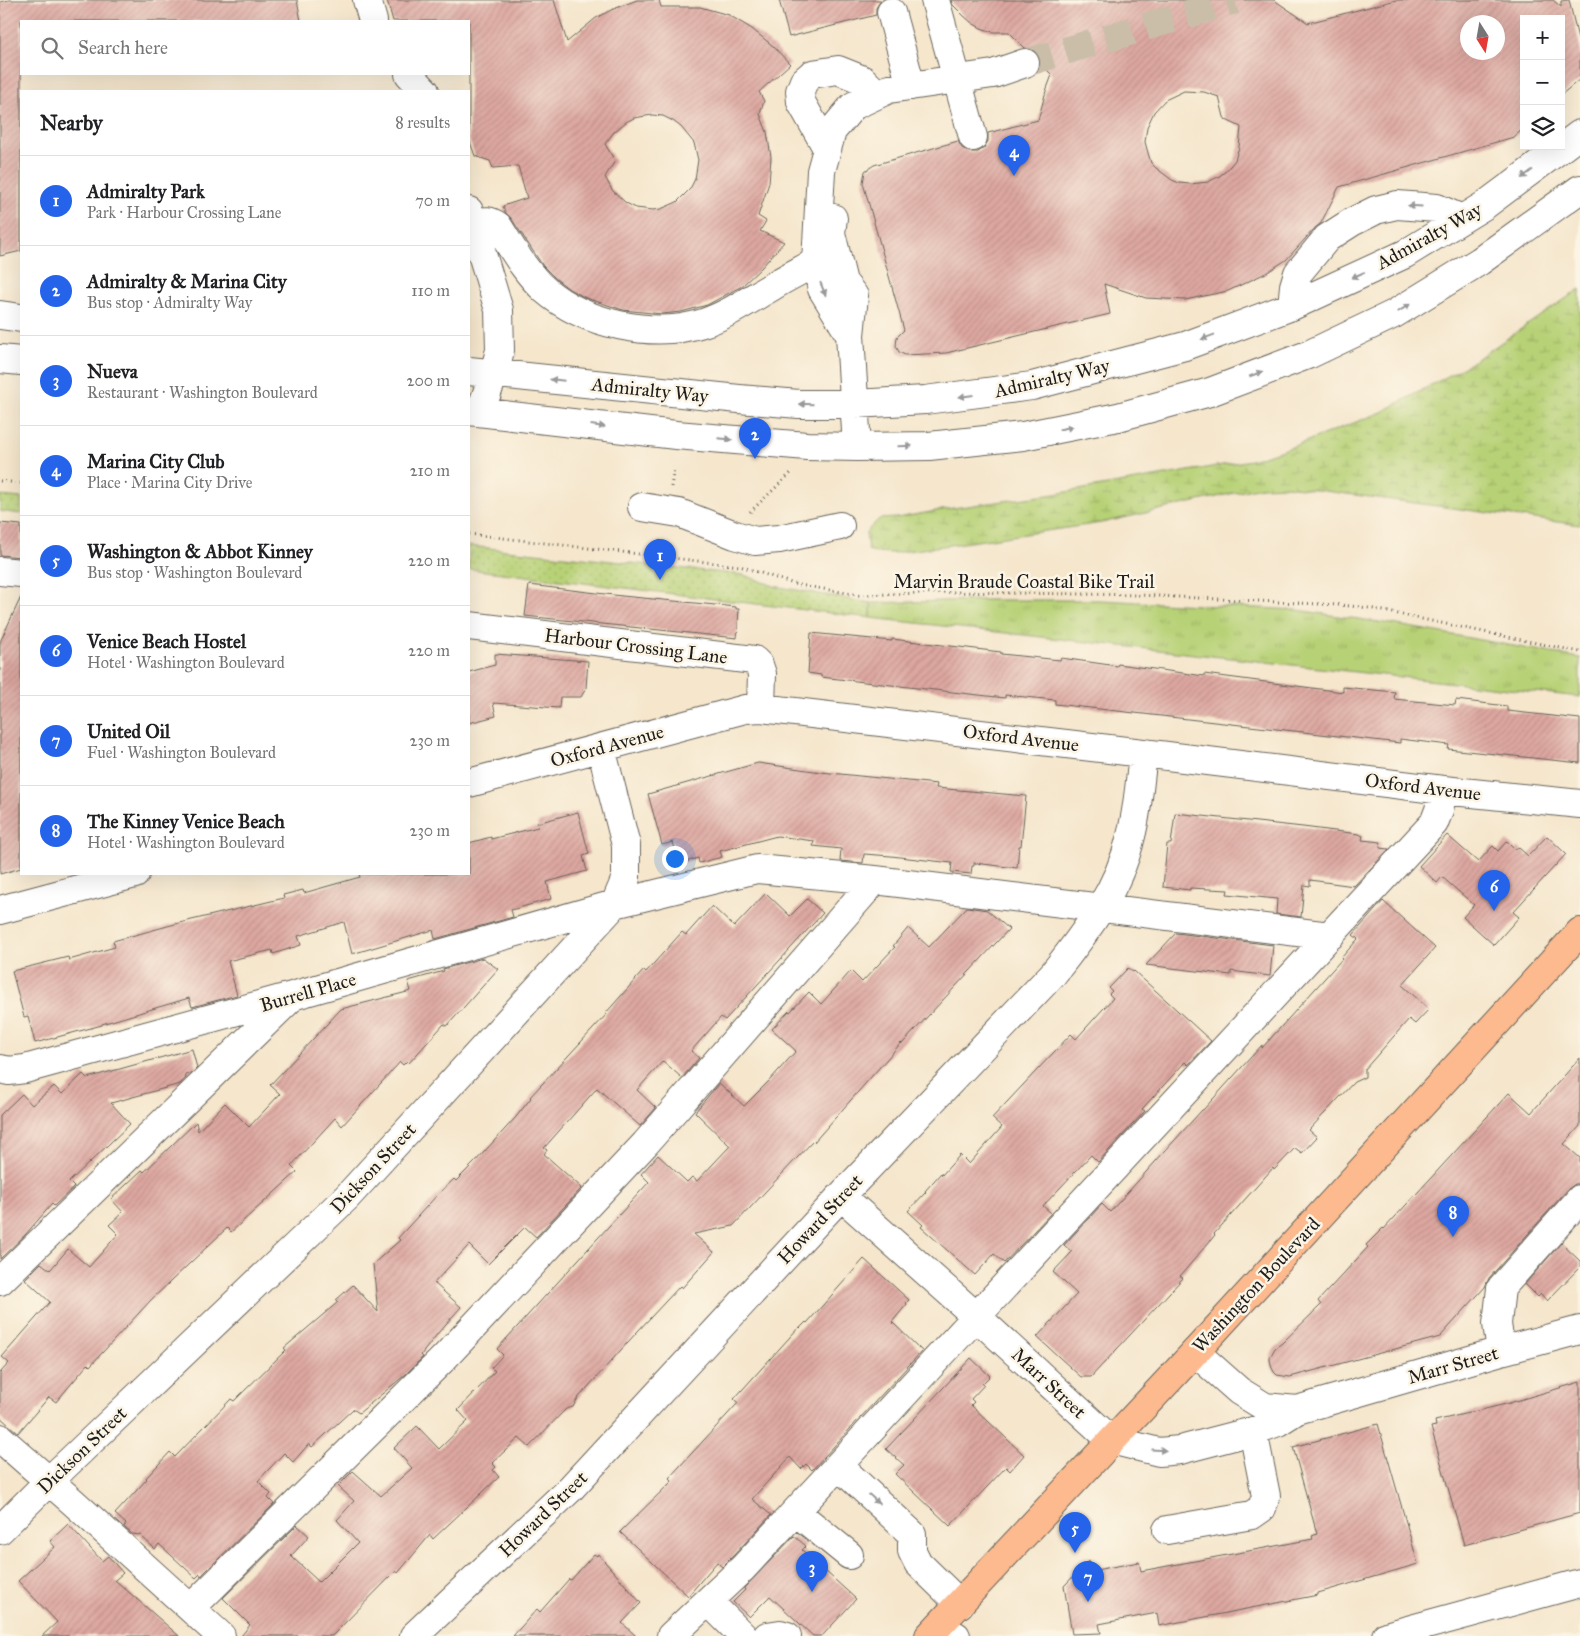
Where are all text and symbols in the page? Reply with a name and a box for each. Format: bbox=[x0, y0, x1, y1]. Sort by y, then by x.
north arrow bbox=[1460, 15, 1505, 60]
map controls bbox=[1520, 15, 1565, 150]
button: + bbox=[1520, 15, 1565, 60]
search box bbox=[20, 20, 470, 75]
icon: search bbox=[38, 34, 66, 62]
text: Search here bbox=[78, 36, 168, 59]
button: − bbox=[1520, 60, 1565, 105]
button: layers bbox=[1520, 105, 1565, 150]
text: Nearby bbox=[40, 110, 103, 136]
text: 8 results bbox=[395, 113, 450, 132]
pin: 4 bbox=[998, 135, 1030, 176]
one-way arrow bbox=[1520, 169, 1534, 179]
text: Admiralty Park bbox=[87, 180, 205, 203]
text: 1 bbox=[53, 191, 59, 210]
text: 70 m bbox=[415, 191, 450, 210]
street label: Admiralty Way bbox=[1371, 197, 1487, 275]
one-way arrow bbox=[1407, 201, 1423, 209]
text: Park · Harbour Crossing Lane bbox=[87, 203, 281, 222]
text: Admiralty & Marina City bbox=[87, 270, 287, 293]
one-way arrow bbox=[1351, 272, 1365, 280]
text: 2 bbox=[52, 281, 60, 300]
text: 110 m bbox=[411, 281, 450, 300]
one-way arrow bbox=[819, 282, 827, 297]
text: Bus stop · Admiralty Way bbox=[87, 293, 252, 312]
one-way arrow bbox=[1398, 303, 1411, 313]
one-way arrow bbox=[1200, 333, 1215, 341]
street label: Admiralty Way bbox=[991, 353, 1113, 403]
text: Nueva bbox=[87, 360, 138, 383]
one-way arrow bbox=[1249, 370, 1264, 378]
text: 3 bbox=[53, 371, 59, 390]
text: 200 m bbox=[407, 371, 450, 390]
street label: Admiralty Way bbox=[590, 372, 711, 408]
one-way arrow bbox=[549, 376, 565, 384]
text: Restaurant · Washington Boulevard bbox=[87, 383, 318, 402]
one-way arrow bbox=[957, 392, 973, 400]
one-way arrow bbox=[798, 400, 814, 408]
pin: 2 bbox=[739, 418, 771, 459]
one-way arrow bbox=[590, 422, 606, 430]
one-way arrow bbox=[1059, 423, 1075, 431]
one-way arrow bbox=[717, 436, 733, 444]
one-way arrow bbox=[898, 442, 914, 450]
text: Marina City Club bbox=[87, 450, 225, 473]
text: 4 bbox=[52, 461, 60, 480]
text: 210 m bbox=[410, 461, 450, 480]
text: Place · Marina City Drive bbox=[87, 473, 252, 492]
pin: 1 bbox=[644, 539, 676, 580]
text: Washington & Abbot Kinney bbox=[87, 540, 313, 563]
text: 5 bbox=[52, 551, 60, 570]
text: 220 m bbox=[408, 551, 450, 570]
text: Bus stop · Washington Boulevard bbox=[87, 563, 302, 582]
street label: Marvin Braude Coastal Bike Trail bbox=[893, 570, 1155, 593]
street label: Harbour Crossing Lane bbox=[543, 623, 729, 670]
text: Venice Beach Hostel bbox=[87, 630, 246, 653]
text: 6 bbox=[52, 641, 60, 660]
text: 220 m bbox=[408, 641, 450, 660]
text: Hotel · Washington Boulevard bbox=[87, 653, 285, 672]
street label: Oxford Avenue bbox=[962, 719, 1080, 757]
text: United Oil bbox=[87, 720, 170, 743]
street label: Oxford Avenue bbox=[548, 720, 666, 772]
text: 7 bbox=[52, 731, 60, 750]
text: 230 m bbox=[410, 731, 450, 750]
text: Fuel · Washington Boulevard bbox=[87, 743, 276, 762]
street label: Oxford Avenue bbox=[1364, 768, 1482, 806]
text: The Kinney Venice Beach bbox=[87, 810, 285, 833]
text: 8 bbox=[52, 821, 60, 840]
text: 230 m bbox=[410, 821, 450, 840]
text: Hotel · Washington Boulevard bbox=[87, 833, 285, 852]
your location bbox=[662, 846, 688, 872]
pin: 6 bbox=[1478, 870, 1510, 911]
street label: Burrell Place bbox=[257, 967, 359, 1017]
street label: Dickson Street bbox=[325, 1118, 421, 1218]
street label: Howard Street bbox=[773, 1169, 868, 1269]
pin: 8 bbox=[1437, 1196, 1469, 1237]
street label: Washington Boulevard bbox=[1187, 1212, 1326, 1358]
street label: Marr Street bbox=[1405, 1341, 1501, 1389]
street label: Marr Street bbox=[1007, 1343, 1091, 1423]
street label: Dickson Street bbox=[33, 1402, 132, 1498]
one-way arrow bbox=[1151, 1447, 1167, 1455]
street label: Howard Street bbox=[494, 1466, 592, 1562]
one-way arrow bbox=[868, 1493, 880, 1505]
pin: 5 bbox=[1059, 1512, 1091, 1553]
pin: 3 bbox=[796, 1551, 828, 1592]
pin: 7 bbox=[1072, 1561, 1104, 1602]

